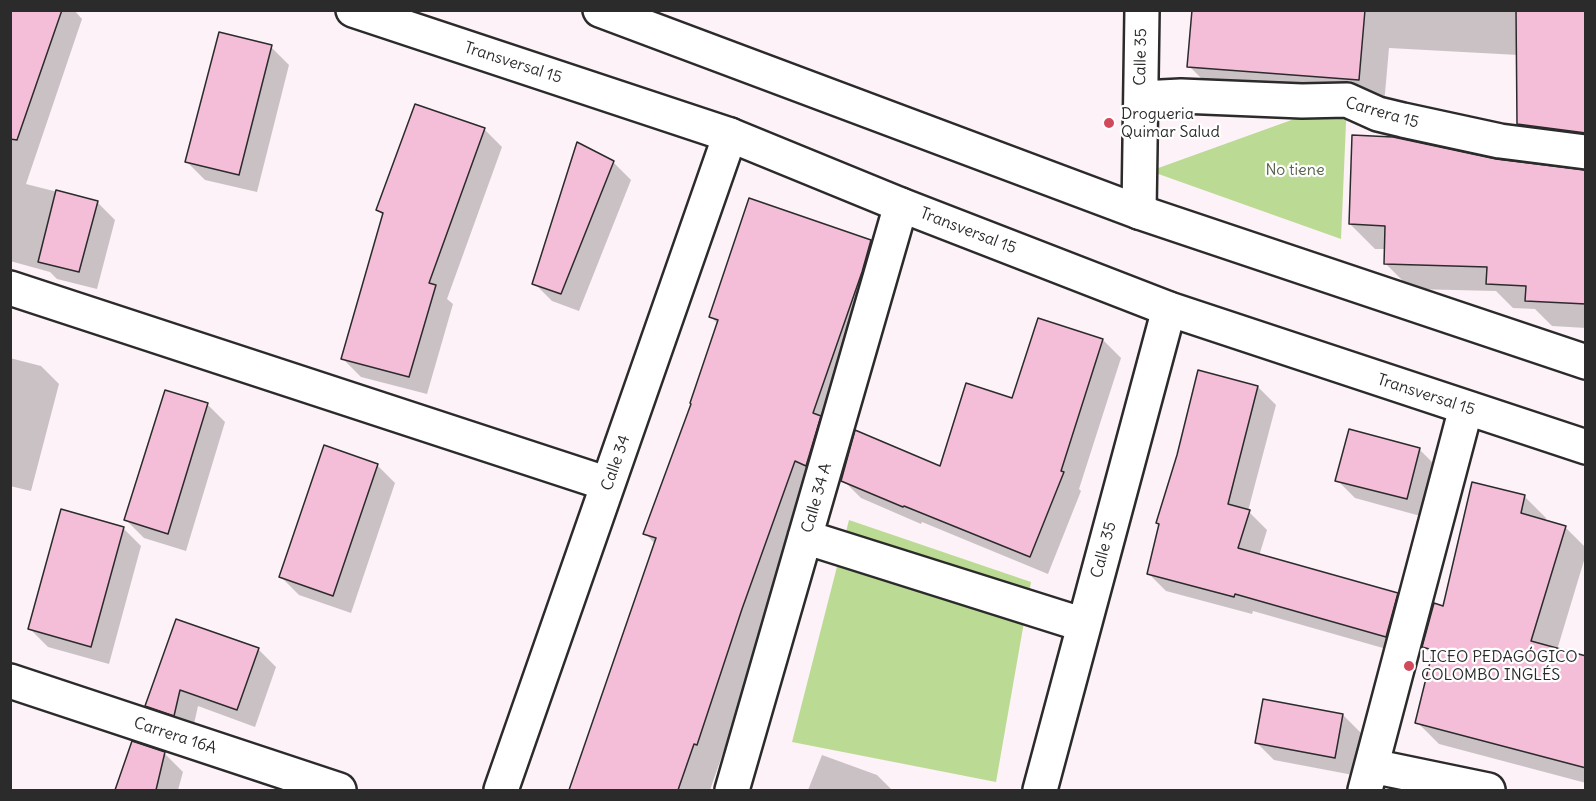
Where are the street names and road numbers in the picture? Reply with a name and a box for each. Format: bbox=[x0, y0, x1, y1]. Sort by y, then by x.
street label: Calle 35 bbox=[1131, 28, 1151, 86]
street label: Transversal 15 bbox=[462, 38, 564, 88]
street label: Carrera 15 bbox=[1343, 93, 1421, 133]
street label: Transversal 15 bbox=[917, 204, 1019, 258]
street label: Transversal 15 bbox=[1375, 370, 1477, 420]
street label: Calle 34 bbox=[598, 433, 634, 493]
street label: Calle 34 A bbox=[798, 461, 836, 535]
street label: Calle 35 bbox=[1087, 520, 1121, 580]
street label: Carrera 16A bbox=[131, 714, 219, 758]

